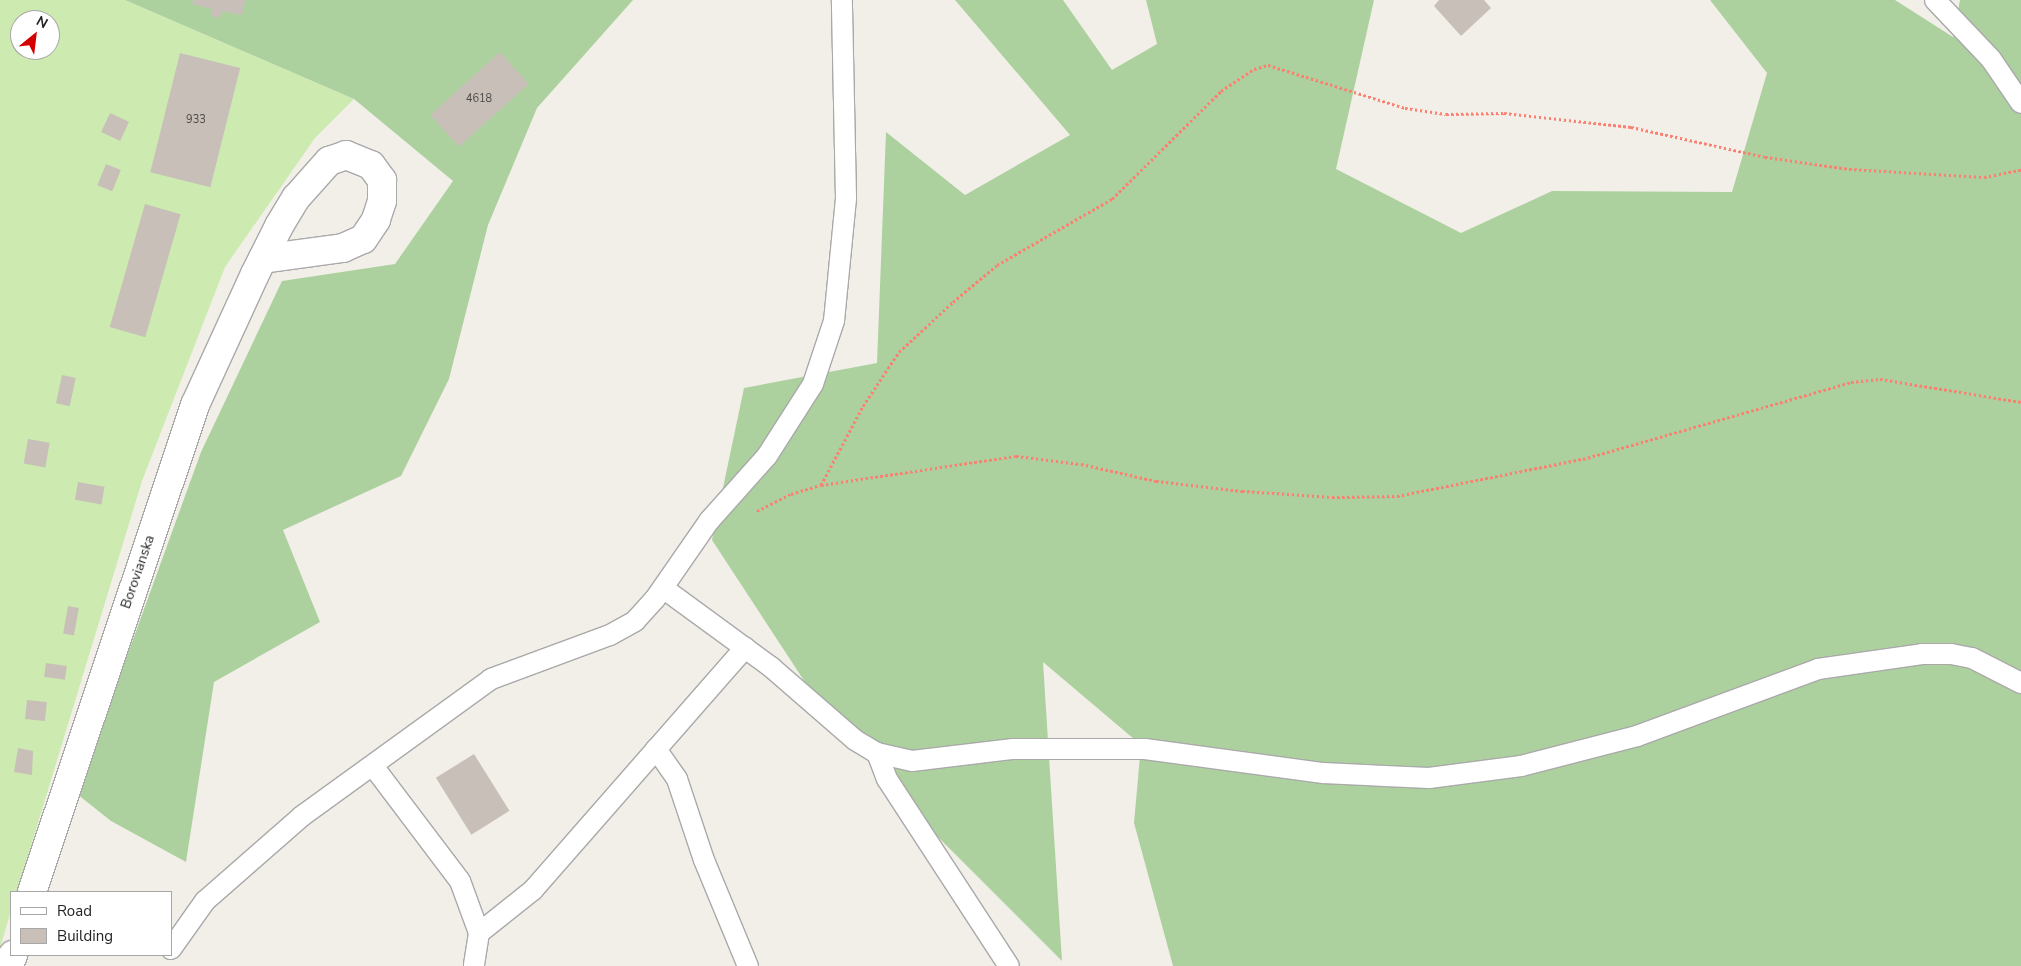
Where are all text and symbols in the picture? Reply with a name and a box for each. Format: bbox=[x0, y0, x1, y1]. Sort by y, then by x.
north arrow bbox=[10, 10, 60, 60]
text: N bbox=[33, 11, 51, 33]
house number: 4618 bbox=[466, 92, 492, 106]
house number: 933 bbox=[186, 113, 206, 127]
street label: Borovianska bbox=[118, 533, 158, 611]
legend bbox=[10, 891, 172, 956]
text: Road bbox=[57, 901, 92, 921]
text: Building bbox=[57, 926, 113, 946]

